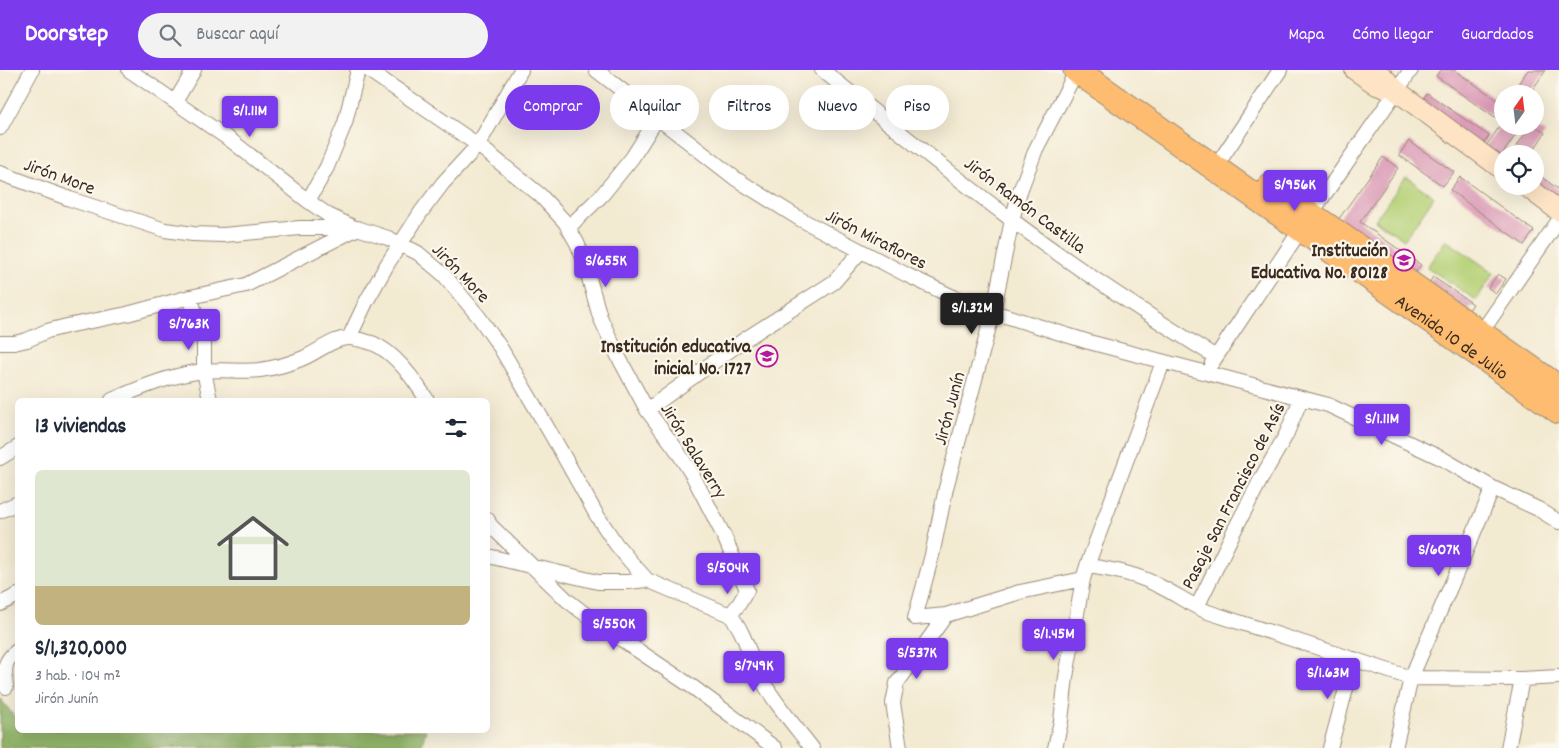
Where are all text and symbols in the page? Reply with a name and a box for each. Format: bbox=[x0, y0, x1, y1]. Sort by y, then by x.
search box bbox=[138, 13, 488, 58]
text: Doorstep bbox=[25, 18, 108, 52]
icon: search bbox=[156, 21, 184, 49]
text: Buscar aquí bbox=[196, 22, 278, 49]
text: Mapa bbox=[1288, 23, 1324, 48]
text: Cómo llegar bbox=[1352, 23, 1433, 48]
text: Guardados bbox=[1461, 23, 1534, 48]
chip: Comprar bbox=[505, 85, 600, 130]
chip: Alquilar bbox=[610, 85, 699, 130]
chip: Filtros bbox=[709, 85, 789, 130]
chip: Nuevo bbox=[799, 85, 876, 130]
chip: Piso bbox=[886, 85, 949, 130]
north arrow bbox=[1494, 85, 1544, 135]
map controls bbox=[1494, 85, 1544, 195]
pin: S/1.11M bbox=[204, 96, 296, 138]
text: S/1.11M bbox=[233, 100, 267, 123]
button: locate bbox=[1494, 145, 1544, 195]
street label: Jirón Ramón Castilla bbox=[957, 152, 1091, 262]
street label: Jirón More bbox=[19, 153, 98, 204]
pin: S/956K bbox=[1254, 170, 1336, 212]
text: S/956K bbox=[1274, 174, 1316, 197]
street label: Jirón Miraflores bbox=[820, 204, 931, 278]
street label: Jirón More bbox=[424, 238, 495, 310]
place label: Institución Educativa No. 80128 bbox=[1251, 239, 1388, 288]
pin: S/655K bbox=[565, 246, 647, 288]
school or university icon: Institución Educativa No. 80128 bbox=[1392, 248, 1416, 272]
text: S/655K bbox=[585, 250, 627, 273]
street label: Avenida 10 de Julio bbox=[1388, 289, 1513, 388]
pin: S/1.32M bbox=[926, 292, 1018, 335]
text: S/1.32M bbox=[951, 297, 993, 320]
pin: S/763K bbox=[148, 308, 230, 351]
text: S/763K bbox=[169, 313, 209, 336]
place label: Institución educativa inicial No. 1727 bbox=[601, 335, 752, 384]
school or university icon: Institución educativa inicial No. 1727 bbox=[755, 344, 779, 368]
street label: Jirón Junín bbox=[929, 369, 974, 449]
street label: Pasaje San Francisco de Asís bbox=[1176, 398, 1294, 595]
street label: Jirón Salaverry bbox=[652, 399, 732, 505]
pin: S/1.11M bbox=[1336, 404, 1428, 446]
text: S/1.11M bbox=[1365, 408, 1399, 431]
text: 13 viviendas bbox=[35, 413, 126, 443]
icon: filters bbox=[442, 414, 470, 442]
icon: home bbox=[208, 503, 298, 593]
pin: S/607K bbox=[1398, 534, 1480, 577]
text: S/607K bbox=[1418, 539, 1460, 562]
pin: S/504K bbox=[687, 552, 769, 595]
text: S/504K bbox=[707, 557, 749, 580]
pin: S/550K bbox=[573, 608, 655, 651]
text: S/550K bbox=[593, 613, 635, 636]
pin: S/1.45M bbox=[1008, 618, 1100, 661]
text: S/1.45M bbox=[1033, 623, 1075, 646]
text: S/1,320,000 bbox=[35, 635, 127, 665]
pin: S/537K bbox=[876, 638, 958, 680]
text: S/537K bbox=[897, 642, 937, 665]
pin: S/749K bbox=[713, 650, 795, 693]
text: S/749K bbox=[734, 655, 774, 678]
pin: S/1.63M bbox=[1282, 658, 1374, 700]
text: S/1.63M bbox=[1307, 662, 1349, 685]
text: 3 hab. · 104 m² bbox=[35, 665, 121, 688]
text: Jirón Junín bbox=[35, 688, 98, 711]

